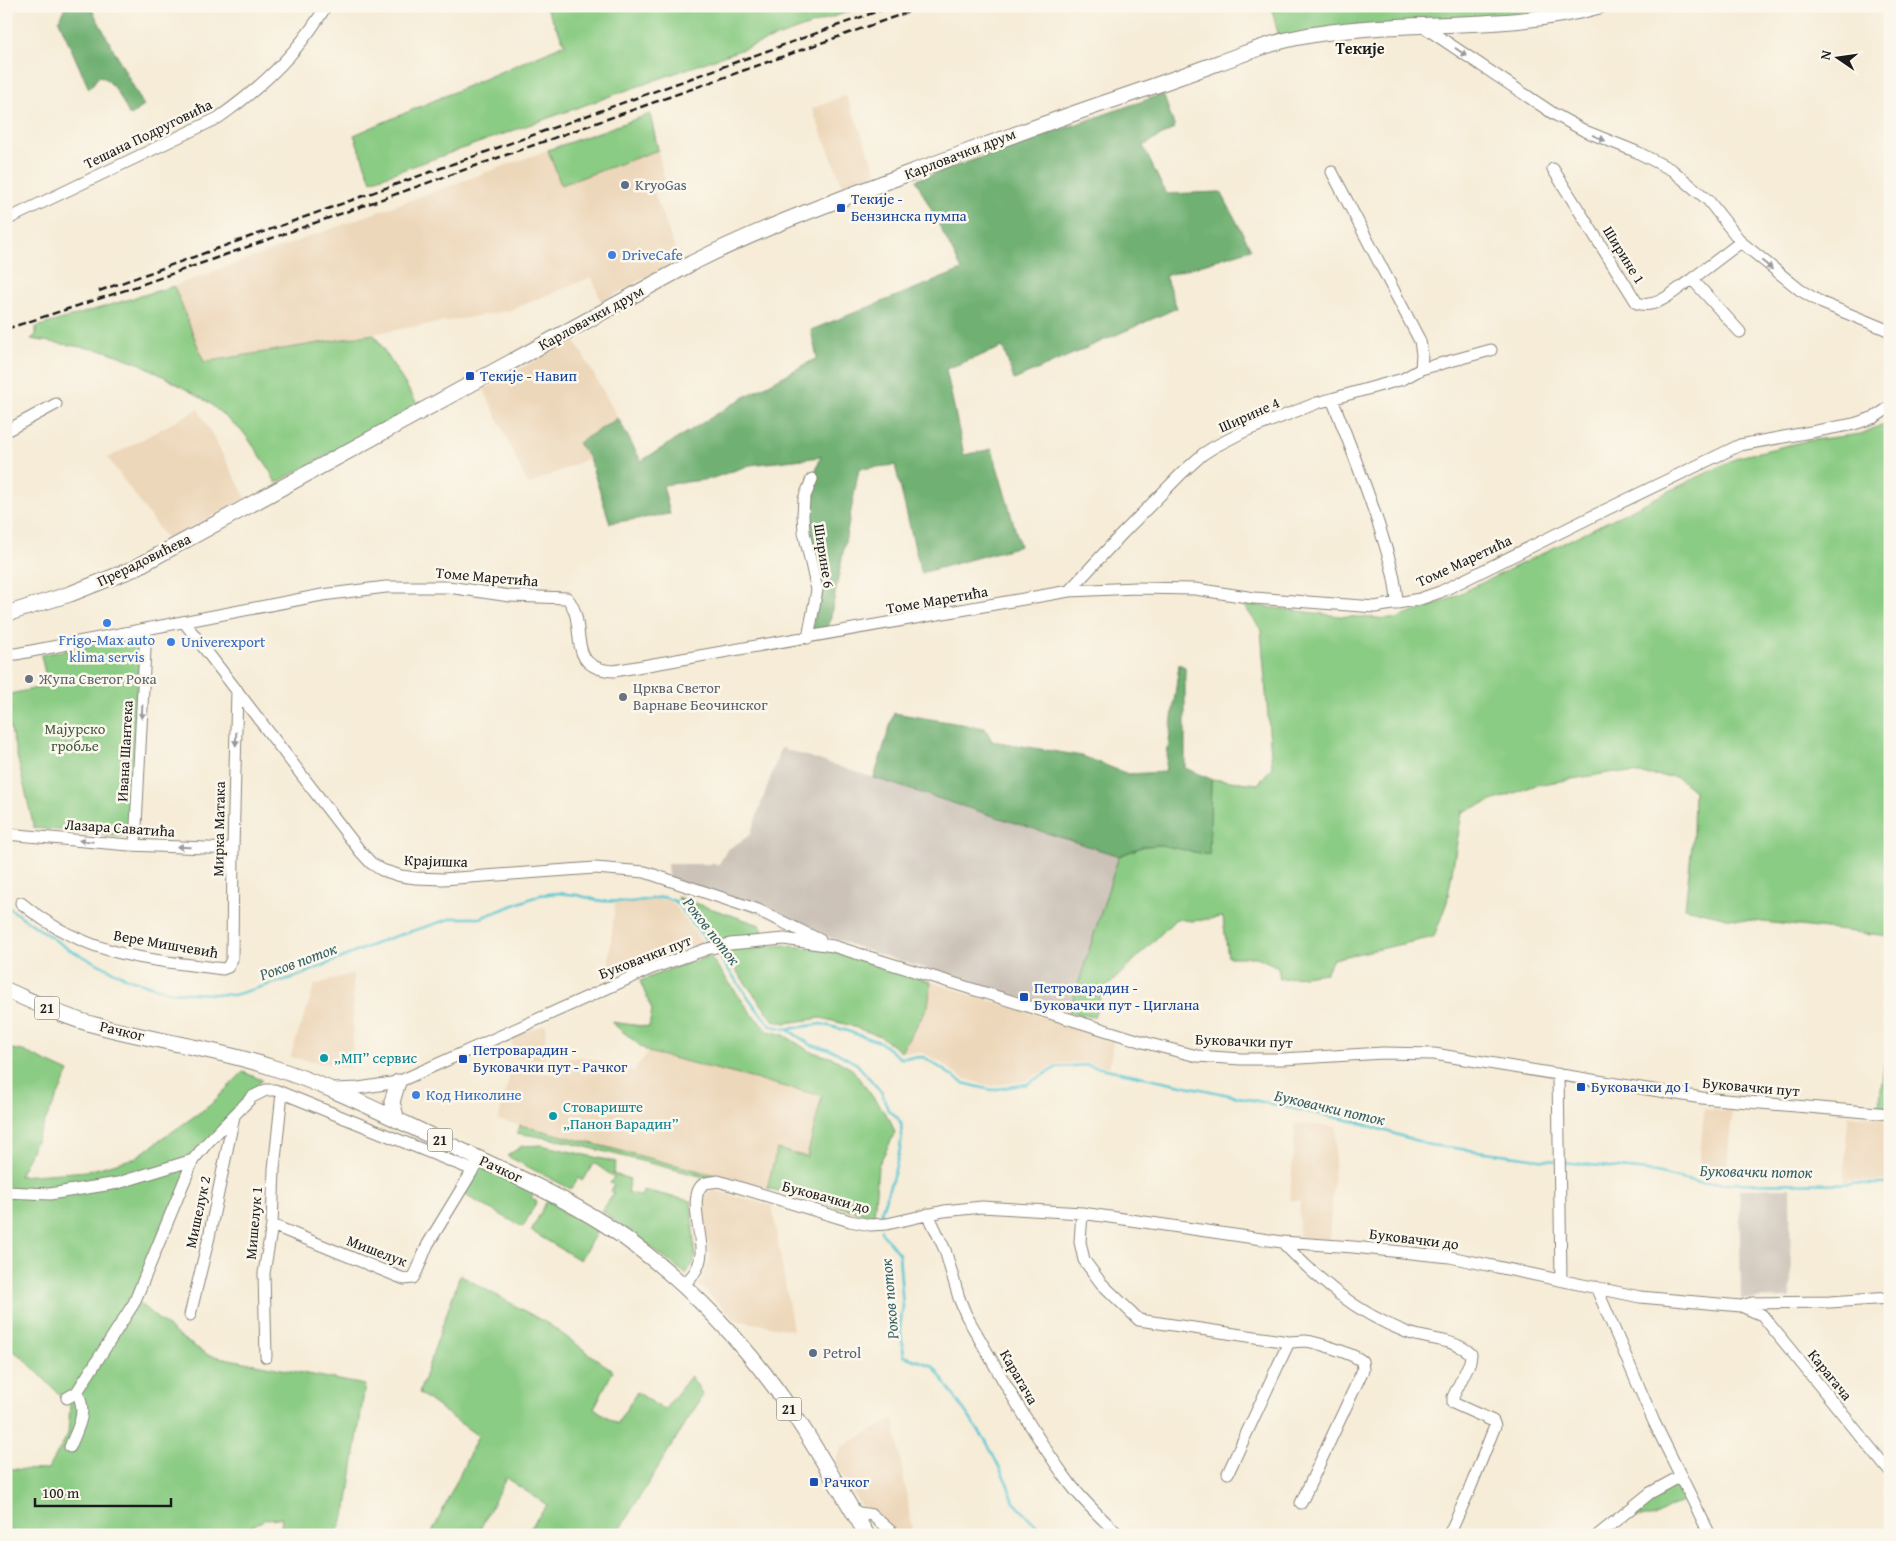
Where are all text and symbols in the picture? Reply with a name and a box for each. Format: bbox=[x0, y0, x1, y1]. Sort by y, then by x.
north arrow bbox=[1814, 32, 1864, 82]
district label: Текије bbox=[1335, 36, 1385, 60]
one-way arrow bbox=[1454, 47, 1468, 57]
text: N bbox=[1815, 48, 1836, 62]
street label: Тешана Подруговића bbox=[80, 93, 216, 174]
street label: Карловачки друм bbox=[901, 123, 1019, 184]
one-way arrow bbox=[1592, 134, 1606, 142]
place label: KryoGas bbox=[635, 174, 687, 195]
marker: KryoGas bbox=[619, 179, 631, 191]
place label: Текије - Бензинска пумпа bbox=[851, 188, 968, 226]
marker: Текије - Бензинска пумпа bbox=[835, 202, 847, 214]
street label: Ширине 1 bbox=[1598, 222, 1650, 288]
place label: DriveCafe bbox=[622, 244, 683, 265]
marker: DriveCafe bbox=[606, 249, 618, 261]
one-way arrow bbox=[1761, 259, 1774, 270]
street label: Карловачки друм bbox=[534, 280, 647, 355]
place label: Текије - Навип bbox=[480, 365, 577, 386]
marker: Текије - Навип bbox=[464, 370, 476, 382]
street label: Ширине 4 bbox=[1215, 392, 1283, 437]
street label: Ширине 6 bbox=[809, 522, 840, 590]
street label: Прерадовићева bbox=[93, 527, 195, 591]
street label: Томе Маретића bbox=[1413, 529, 1516, 592]
street label: Томе Маретића bbox=[435, 562, 540, 592]
street label: Томе Маретића bbox=[884, 580, 990, 619]
marker: Frigo-Max auto klima servis bbox=[101, 617, 113, 629]
place label: Frigo-Max auto klima servis bbox=[59, 629, 156, 667]
place label: Univerexport bbox=[181, 631, 266, 652]
marker: Univerexport bbox=[165, 636, 177, 648]
place label: Жупа Светог Рока bbox=[38, 668, 157, 689]
marker: Жупа Светог Рока bbox=[23, 673, 35, 685]
place label: Црква Светог Варнаве Беочинског bbox=[633, 677, 768, 715]
marker: Црква Светог Варнаве Беочинског bbox=[617, 691, 629, 703]
street label: Ивана Шантека bbox=[111, 699, 138, 802]
one-way arrow bbox=[137, 704, 145, 720]
park label: Мајурско гробље bbox=[45, 718, 106, 756]
one-way arrow bbox=[231, 731, 239, 747]
street label: Мирка Матака bbox=[207, 780, 230, 877]
street label: Лазара Саватића bbox=[64, 813, 177, 842]
one-way arrow bbox=[78, 837, 94, 845]
one-way arrow bbox=[176, 842, 192, 850]
street label: Крајишка bbox=[404, 849, 469, 872]
water label: Роков поток bbox=[677, 891, 746, 970]
street label: Вере Мишчевић bbox=[112, 924, 221, 963]
street label: Буковачки пут bbox=[596, 929, 695, 984]
water label: Роков поток bbox=[255, 936, 340, 986]
place label: Петроварадин - Буковачки пут - Циглана bbox=[1034, 977, 1200, 1015]
marker: Петроварадин - Буковачки пут - Циглана bbox=[1018, 991, 1030, 1003]
road number: 21 bbox=[34, 996, 60, 1020]
street label: Рачког bbox=[98, 1015, 147, 1046]
street label: Буковачки пут bbox=[1195, 1028, 1294, 1053]
place label: Петроварадин - Буковачки пут - Рачког bbox=[473, 1039, 628, 1077]
place label: „МП” сервис bbox=[334, 1047, 418, 1068]
marker: „МП” сервис bbox=[318, 1052, 330, 1064]
marker: Петроварадин - Буковачки пут - Рачког bbox=[457, 1053, 469, 1065]
street label: Буковачки пут bbox=[1702, 1072, 1801, 1101]
place label: Буковачки до I bbox=[1591, 1076, 1689, 1097]
marker: Буковачки до I bbox=[1575, 1081, 1587, 1093]
water label: Буковачки поток bbox=[1272, 1083, 1388, 1131]
place label: Код Николине bbox=[426, 1084, 522, 1105]
marker: Код Николине bbox=[410, 1089, 422, 1101]
place label: Стовариште „Панон Варадин” bbox=[563, 1096, 679, 1134]
marker: Стовариште „Панон Варадин” bbox=[547, 1110, 559, 1122]
road number: 21 bbox=[428, 1128, 452, 1152]
street label: Рачког bbox=[476, 1150, 527, 1188]
water label: Буковачки поток bbox=[1699, 1158, 1813, 1184]
street label: Мишелук 2 bbox=[180, 1174, 215, 1250]
street label: Буковачки до bbox=[780, 1175, 873, 1218]
street label: Мишелук 1 bbox=[240, 1186, 267, 1260]
street label: Буковачки до bbox=[1368, 1223, 1460, 1254]
street label: Мишелук bbox=[344, 1229, 410, 1272]
water label: Роков поток bbox=[874, 1257, 905, 1341]
place label: Petrol bbox=[823, 1342, 861, 1363]
street label: Карагача bbox=[995, 1345, 1044, 1409]
street label: Карагача bbox=[1803, 1345, 1858, 1405]
marker: Petrol bbox=[807, 1347, 819, 1359]
road number: 21 bbox=[776, 1398, 802, 1420]
place label: Рачког bbox=[824, 1471, 870, 1492]
scale bar bbox=[35, 1476, 171, 1508]
marker: Рачког bbox=[808, 1476, 820, 1488]
text: 100 m bbox=[42, 1482, 80, 1503]

